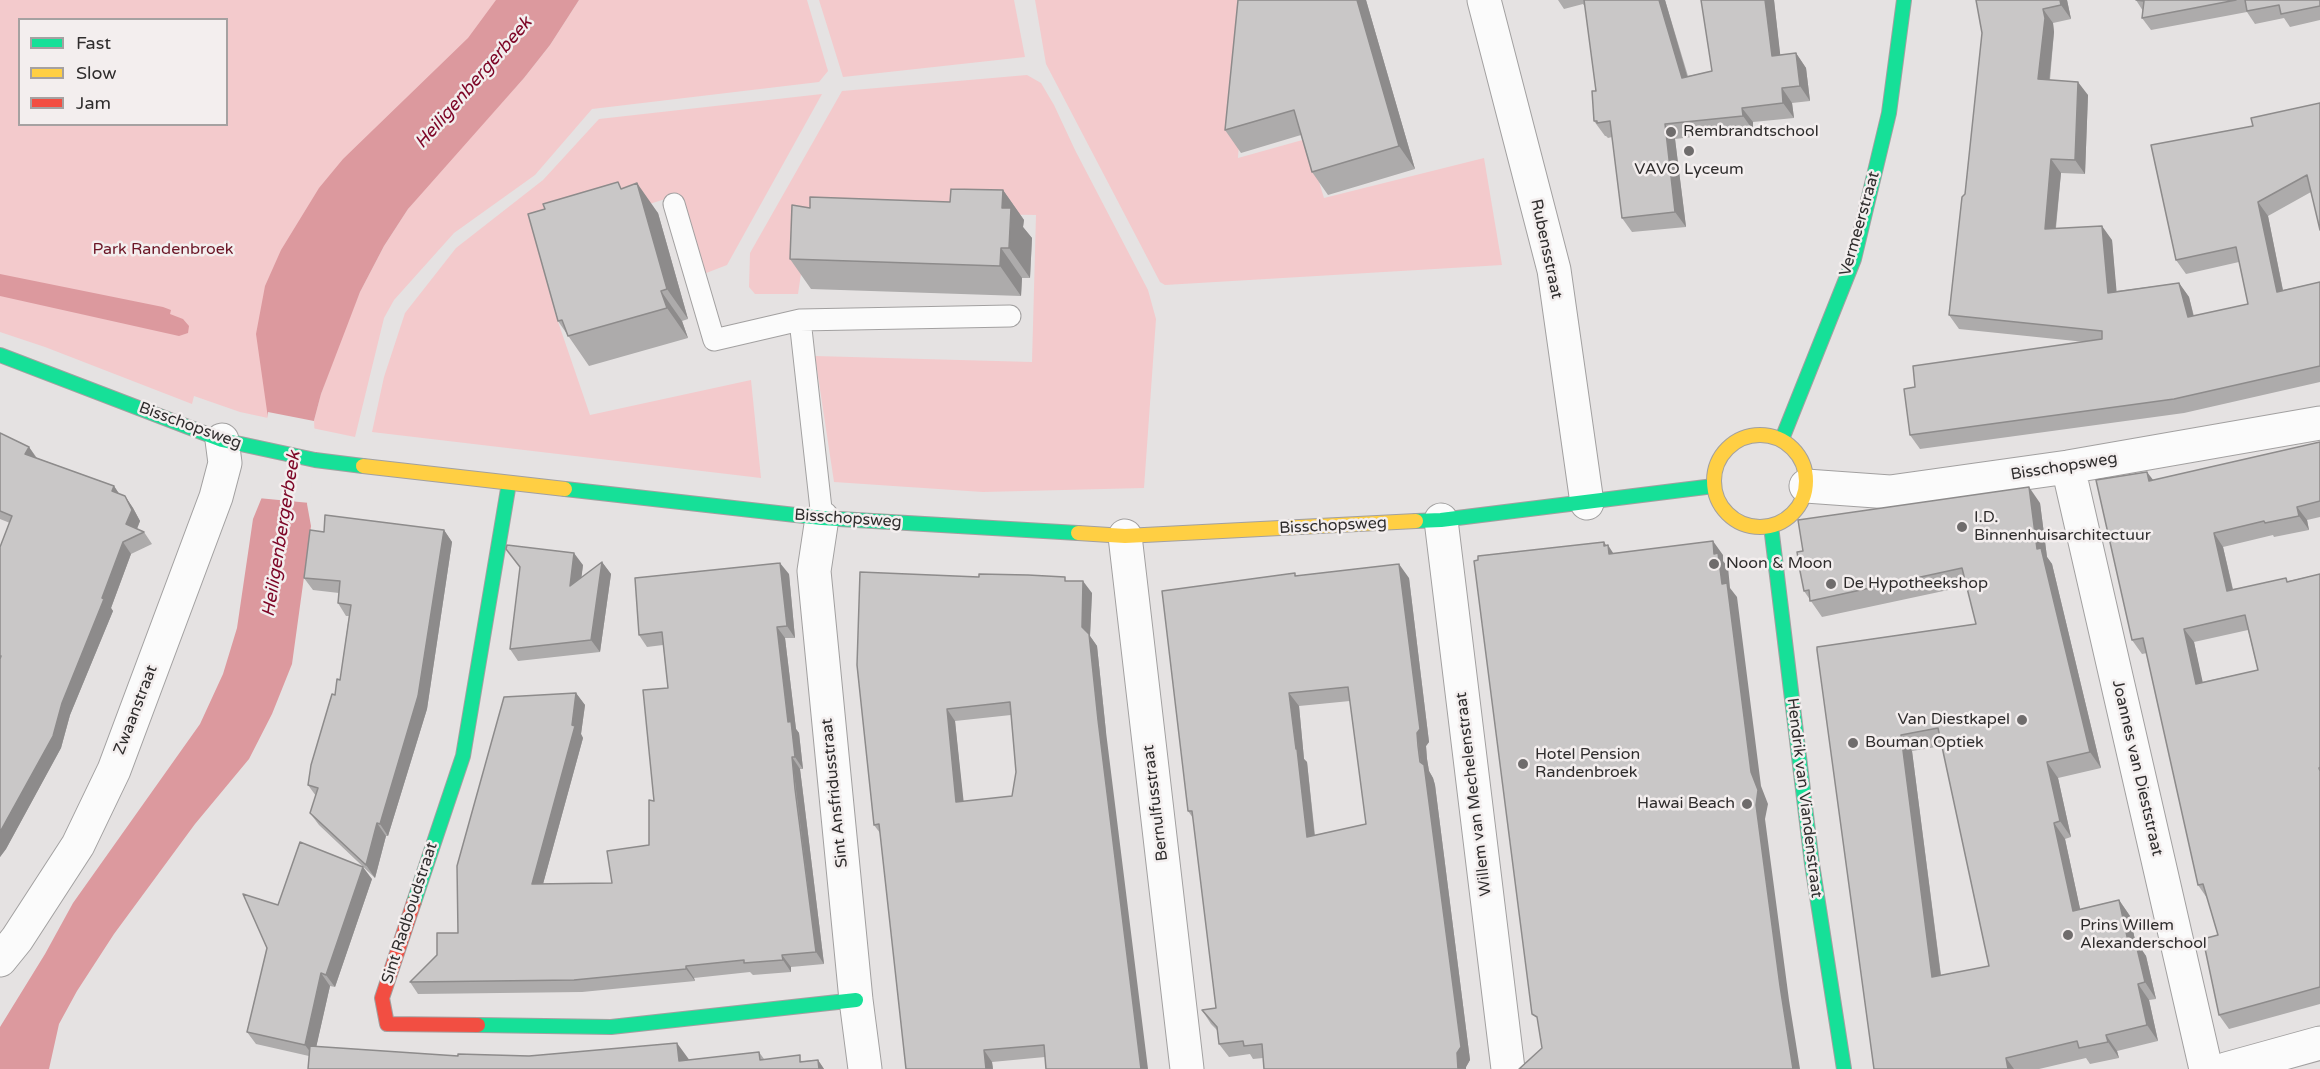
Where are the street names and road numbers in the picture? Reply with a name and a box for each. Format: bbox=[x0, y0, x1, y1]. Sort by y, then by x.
street label: Vermeerstraat bbox=[1836, 169, 1884, 279]
street label: Rubensstraat bbox=[1526, 197, 1566, 301]
street label: Bisschopsweg bbox=[136, 399, 244, 453]
street label: Bisschopsweg bbox=[2009, 449, 2119, 485]
street label: Bisschopsweg bbox=[794, 506, 902, 532]
street label: Bisschopsweg bbox=[1279, 514, 1387, 538]
street label: Zwaanstraat bbox=[110, 663, 162, 757]
street label: Joannes van Dieststraat bbox=[2107, 678, 2167, 858]
street label: Willem van Mechelenstraat bbox=[1452, 691, 1496, 897]
street label: Hendrik van Viandenstraat bbox=[1782, 697, 1826, 899]
street label: Sint Ansfridusstraat bbox=[818, 717, 852, 869]
street label: Bernulfusstraat bbox=[1139, 744, 1173, 862]
street label: Sint Radboudstraat bbox=[378, 840, 442, 986]

